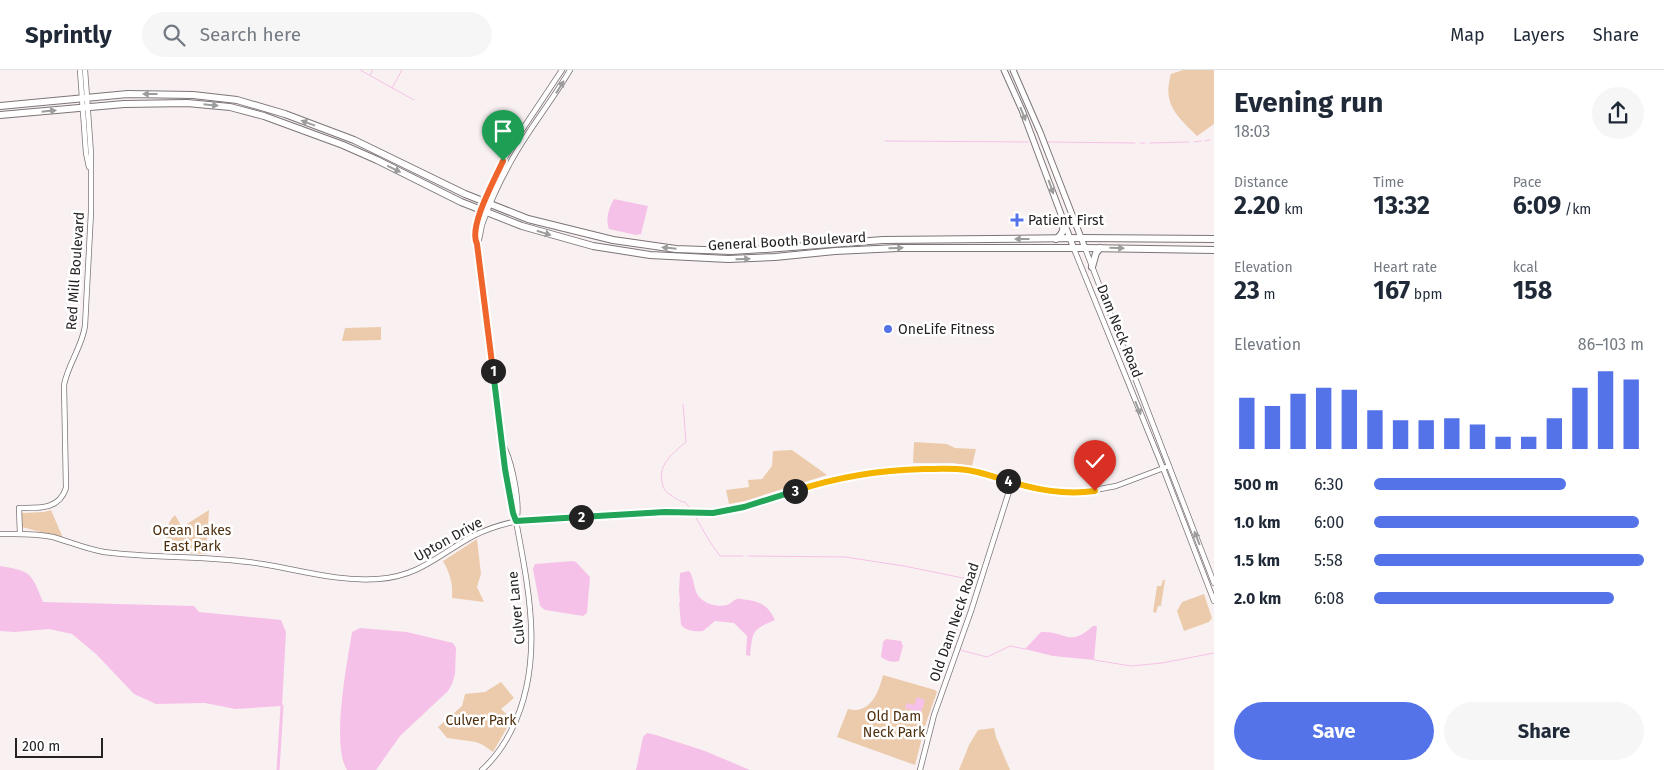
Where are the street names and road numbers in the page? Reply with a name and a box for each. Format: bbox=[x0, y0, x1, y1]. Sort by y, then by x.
street label: Red Mill Boulevard bbox=[63, 211, 88, 331]
street label: General Booth Boulevard bbox=[707, 229, 867, 254]
street label: Dam Neck Road bbox=[1093, 282, 1146, 380]
street label: Upton Drive bbox=[411, 514, 485, 565]
street label: Old Dam Neck Road bbox=[926, 560, 983, 684]
street label: Culver Lane bbox=[504, 570, 529, 645]

